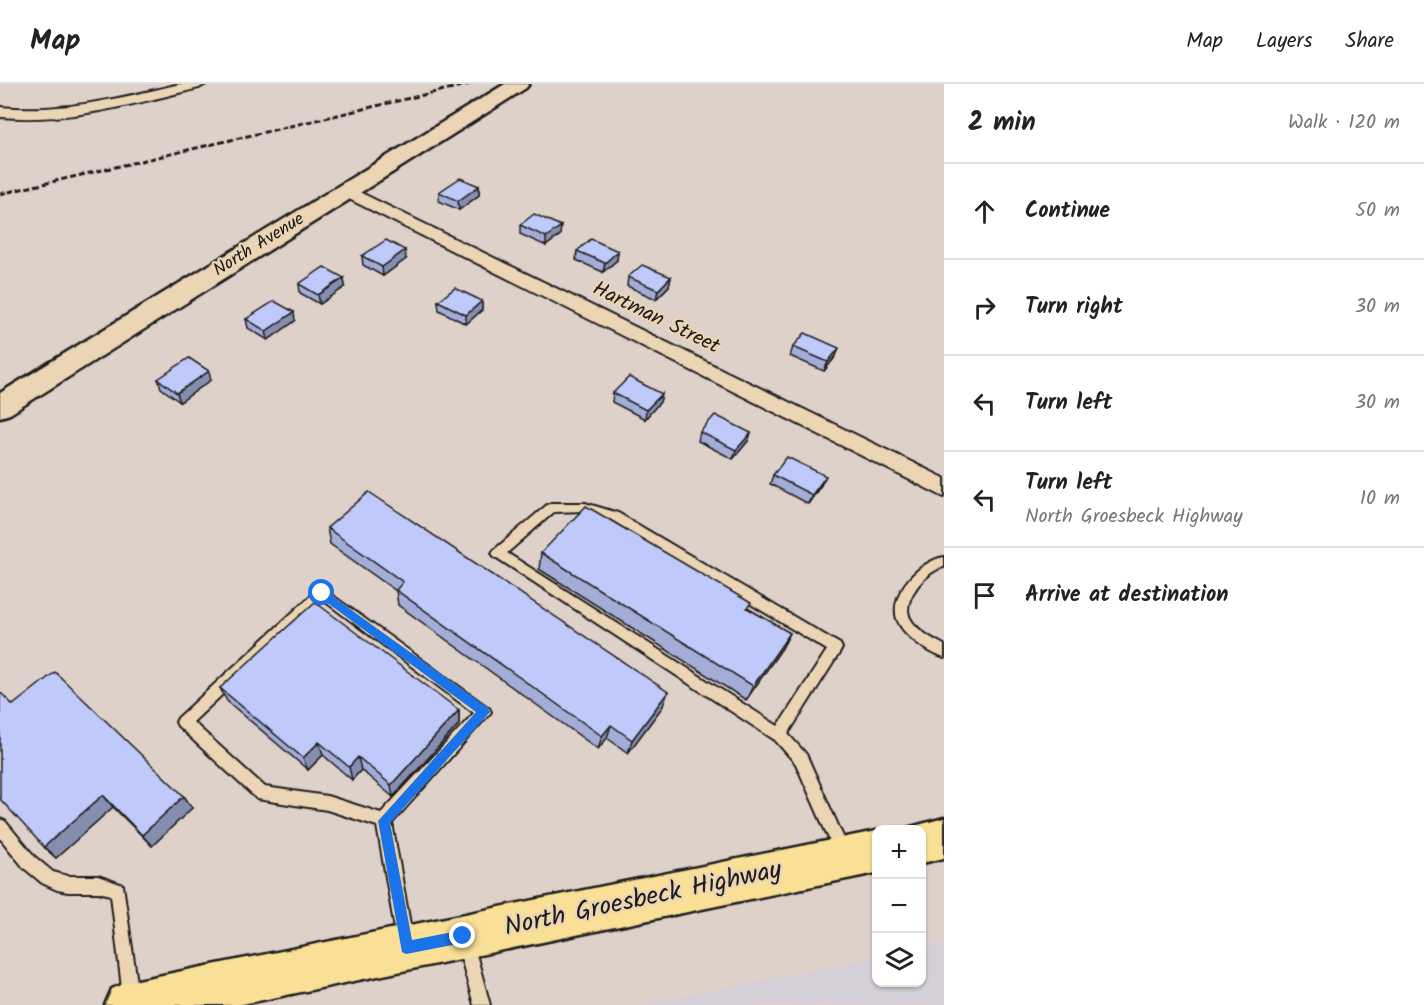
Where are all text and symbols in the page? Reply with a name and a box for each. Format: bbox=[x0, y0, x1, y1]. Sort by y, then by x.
text: Map bbox=[30, 19, 81, 64]
text: Map bbox=[1186, 25, 1223, 58]
text: Layers bbox=[1256, 25, 1312, 58]
text: Share bbox=[1345, 25, 1394, 58]
text: 2 min bbox=[968, 102, 1036, 144]
text: Walk · 120 m bbox=[1288, 107, 1400, 139]
text: Continue bbox=[1025, 194, 1110, 229]
icon: ahead bbox=[968, 195, 1001, 228]
text: 50 m bbox=[1355, 195, 1400, 227]
street label: North Avenue bbox=[208, 205, 310, 285]
street label: Hartman Street bbox=[587, 273, 726, 364]
text: Turn right bbox=[1025, 290, 1123, 325]
icon: right bbox=[968, 291, 1001, 324]
text: 30 m bbox=[1355, 291, 1400, 323]
text: Turn left bbox=[1025, 386, 1112, 421]
icon: left bbox=[968, 387, 1001, 420]
text: 30 m bbox=[1355, 387, 1400, 419]
text: Turn left bbox=[1025, 466, 1112, 501]
icon: left bbox=[968, 483, 1001, 516]
text: 10 m bbox=[1360, 483, 1400, 515]
text: North Groesbeck Highway bbox=[1025, 501, 1243, 533]
text: Arrive at destination bbox=[1025, 578, 1228, 613]
route start bbox=[308, 579, 334, 605]
icon: arrive bbox=[968, 579, 1001, 612]
map controls bbox=[872, 825, 926, 987]
button: + bbox=[872, 825, 926, 879]
street label: North Groesbeck Highway bbox=[500, 849, 786, 949]
button: − bbox=[872, 879, 926, 933]
route end bbox=[449, 922, 475, 948]
button: layers bbox=[872, 933, 926, 987]

